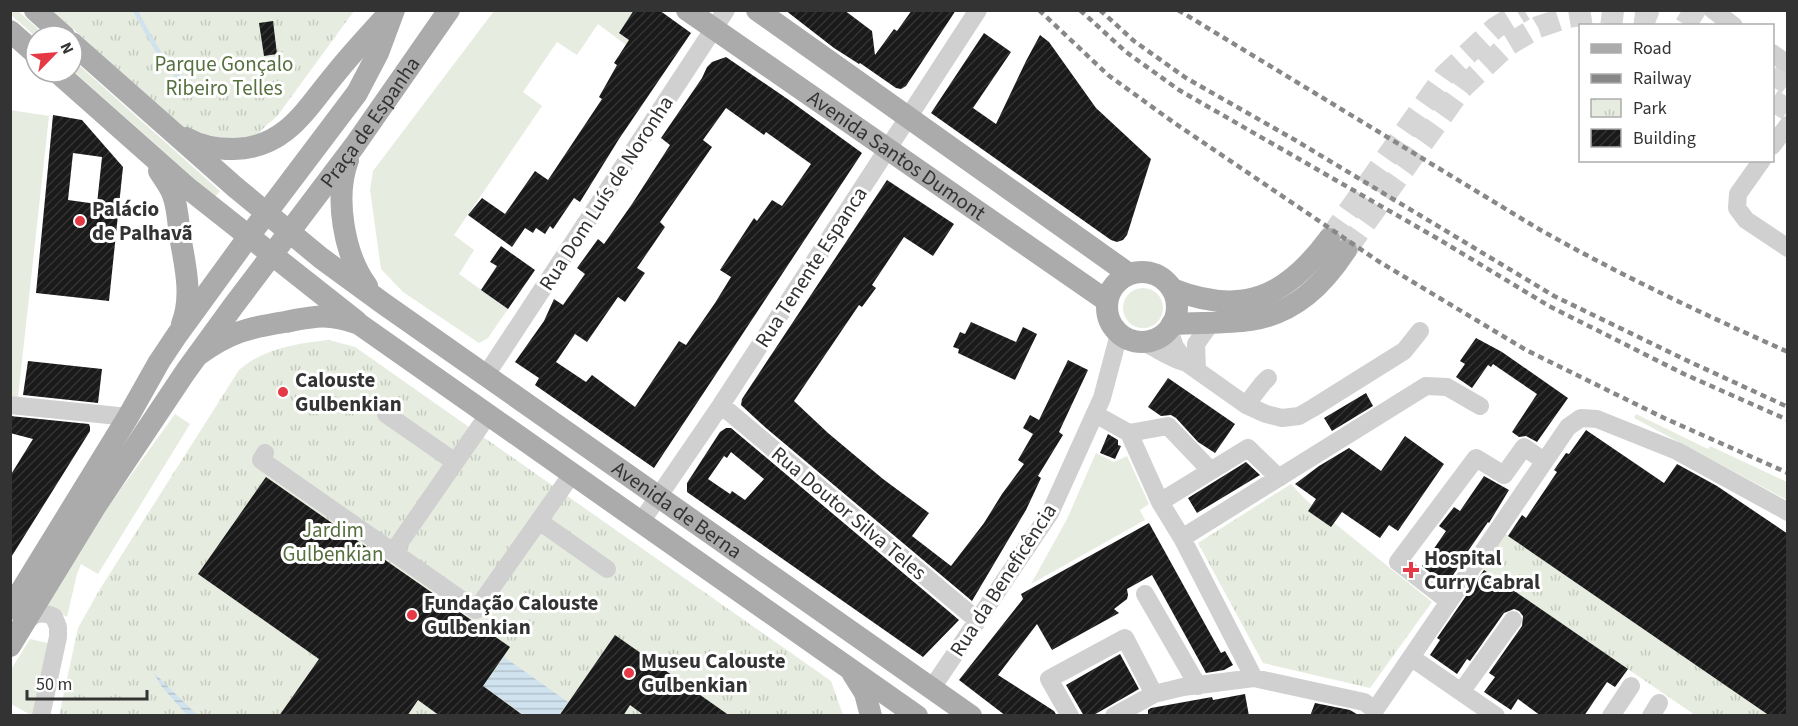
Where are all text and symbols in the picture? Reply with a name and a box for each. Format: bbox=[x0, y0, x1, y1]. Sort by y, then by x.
north arrow bbox=[24, 24, 84, 84]
legend bbox=[1579, 24, 1774, 162]
text: Road bbox=[1633, 36, 1672, 61]
text: N bbox=[54, 39, 79, 58]
park label: Parque Gonçalo Ribeiro Telles bbox=[155, 49, 293, 103]
street label: Praça de Espanha bbox=[313, 50, 427, 194]
text: Railway bbox=[1633, 66, 1692, 91]
street label: Avenida Santos Dumont bbox=[801, 83, 992, 228]
street label: Rua Dom Luís de Noronha bbox=[532, 90, 680, 296]
text: Park bbox=[1633, 96, 1667, 121]
text: Building bbox=[1633, 126, 1696, 151]
street label: Rua Tenente Espanca bbox=[748, 181, 874, 353]
place label: Palácio de Palhavã bbox=[92, 194, 193, 248]
marker: Palácio de Palhavã bbox=[73, 214, 87, 228]
place label: Calouste Gulbenkian bbox=[295, 365, 402, 419]
marker: Calouste Gulbenkian bbox=[276, 385, 290, 399]
street label: Rua Doutor Silva Teles bbox=[765, 439, 933, 587]
street label: Avenida de Berna bbox=[606, 453, 748, 566]
street label: Rua da Beneficência bbox=[942, 498, 1064, 662]
park label: Jardim Gulbenkian bbox=[283, 515, 383, 569]
place label: Hospital Curry Cabral bbox=[1424, 543, 1540, 597]
marker: Hospital Curry Cabral bbox=[1402, 561, 1420, 579]
place label: Fundação Calouste Gulbenkian bbox=[424, 588, 599, 642]
marker: Fundação Calouste Gulbenkian bbox=[405, 608, 419, 622]
place label: Museu Calouste Gulbenkian bbox=[641, 646, 786, 700]
scale bar bbox=[27, 663, 147, 701]
marker: Museu Calouste Gulbenkian bbox=[622, 666, 636, 680]
text: 50 m bbox=[36, 672, 72, 697]

